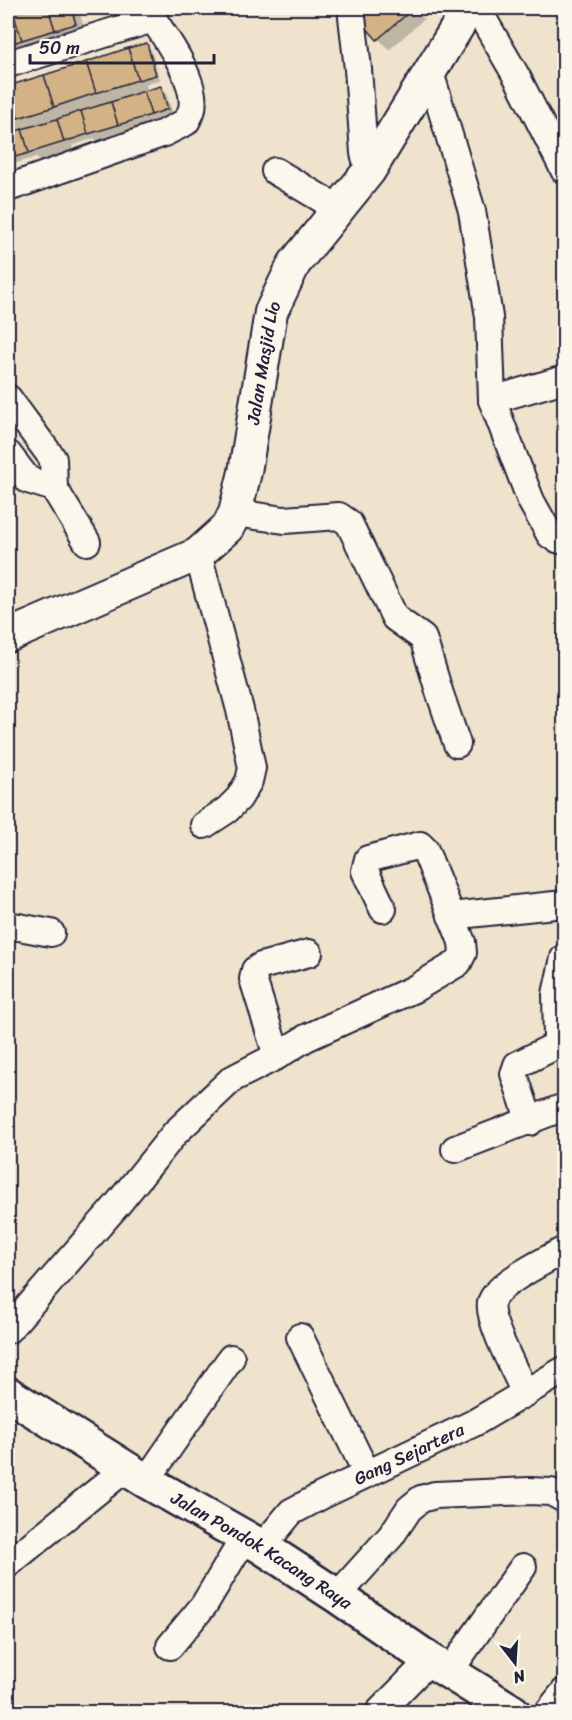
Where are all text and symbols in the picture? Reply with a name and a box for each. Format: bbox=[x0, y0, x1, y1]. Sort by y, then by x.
scale bar bbox=[30, 27, 214, 65]
text: 50 m bbox=[39, 32, 80, 64]
street label: Jalan Masjid Lio bbox=[237, 295, 290, 428]
street label: Gang Sejartera bbox=[348, 1413, 471, 1494]
street label: Jalan Pondok Kacang Raya bbox=[164, 1482, 360, 1619]
north arrow bbox=[485, 1633, 545, 1693]
text: N bbox=[509, 1661, 530, 1693]

